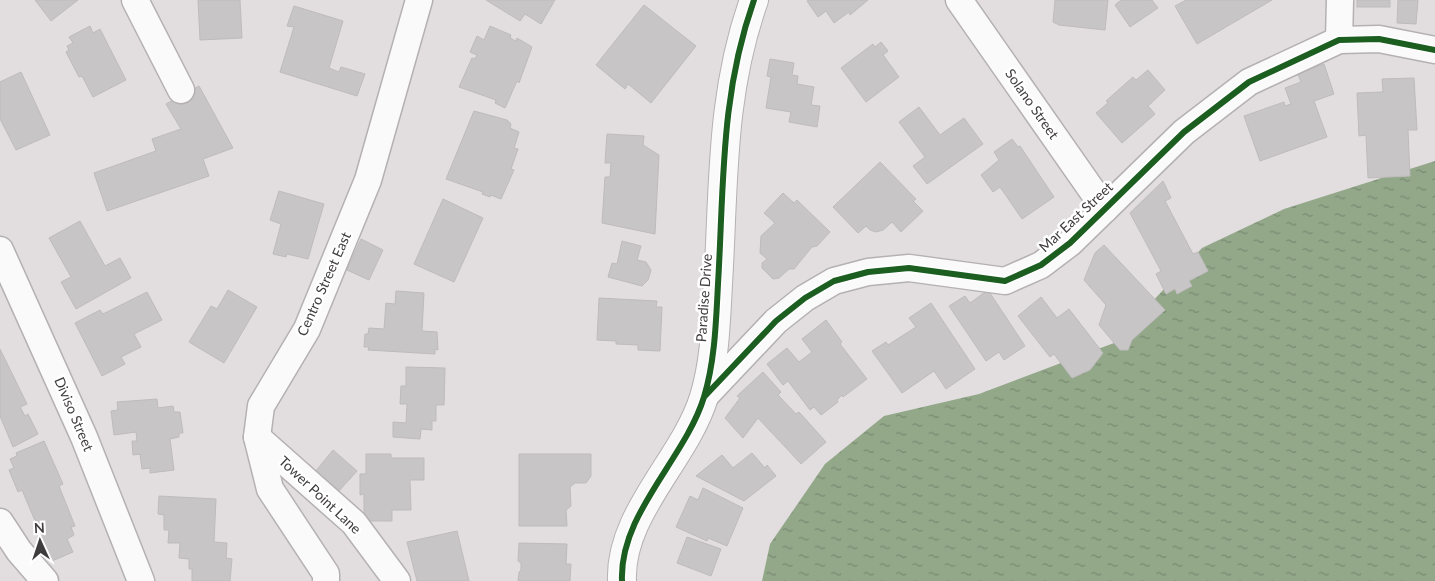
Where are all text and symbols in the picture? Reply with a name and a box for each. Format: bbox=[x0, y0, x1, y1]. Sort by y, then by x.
street label: Solano Street bbox=[1002, 65, 1063, 142]
street label: Mar East Street bbox=[1035, 178, 1116, 255]
street label: Centro Street East bbox=[293, 229, 354, 338]
street label: Paradise Drive bbox=[692, 253, 715, 343]
street label: Diviso Street bbox=[51, 374, 98, 453]
street label: Tower Point Lane bbox=[276, 452, 365, 537]
north arrow bbox=[15, 516, 65, 566]
text: N bbox=[33, 519, 45, 536]

